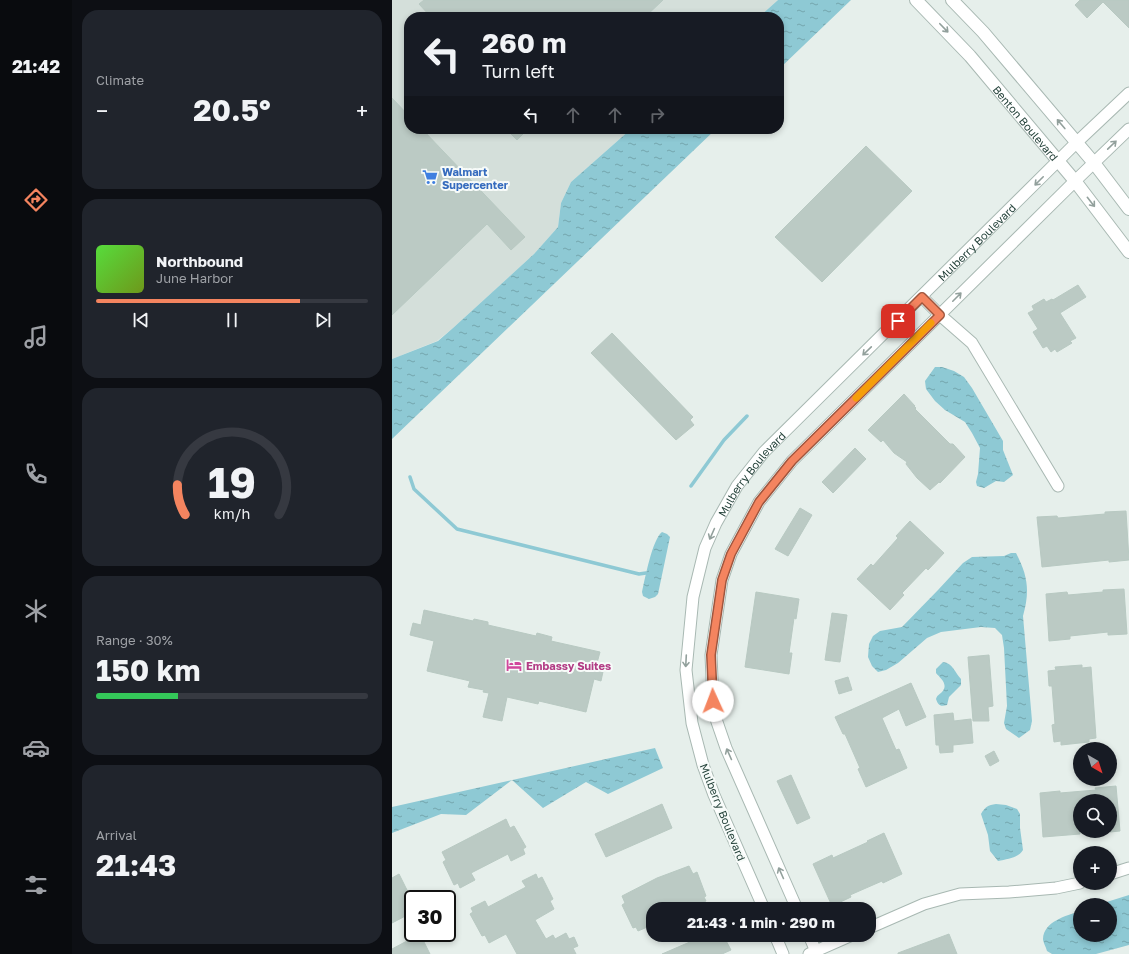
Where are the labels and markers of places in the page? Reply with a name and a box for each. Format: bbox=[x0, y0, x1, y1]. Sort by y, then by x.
place label: Walmart Supercenter bbox=[442, 165, 509, 191]
supermarket icon: Walmart Supercenter bbox=[421, 168, 439, 186]
pin bbox=[881, 304, 915, 338]
hotel icon: Embassy Suites bbox=[505, 656, 523, 674]
place label: Embassy Suites bbox=[526, 659, 611, 672]

